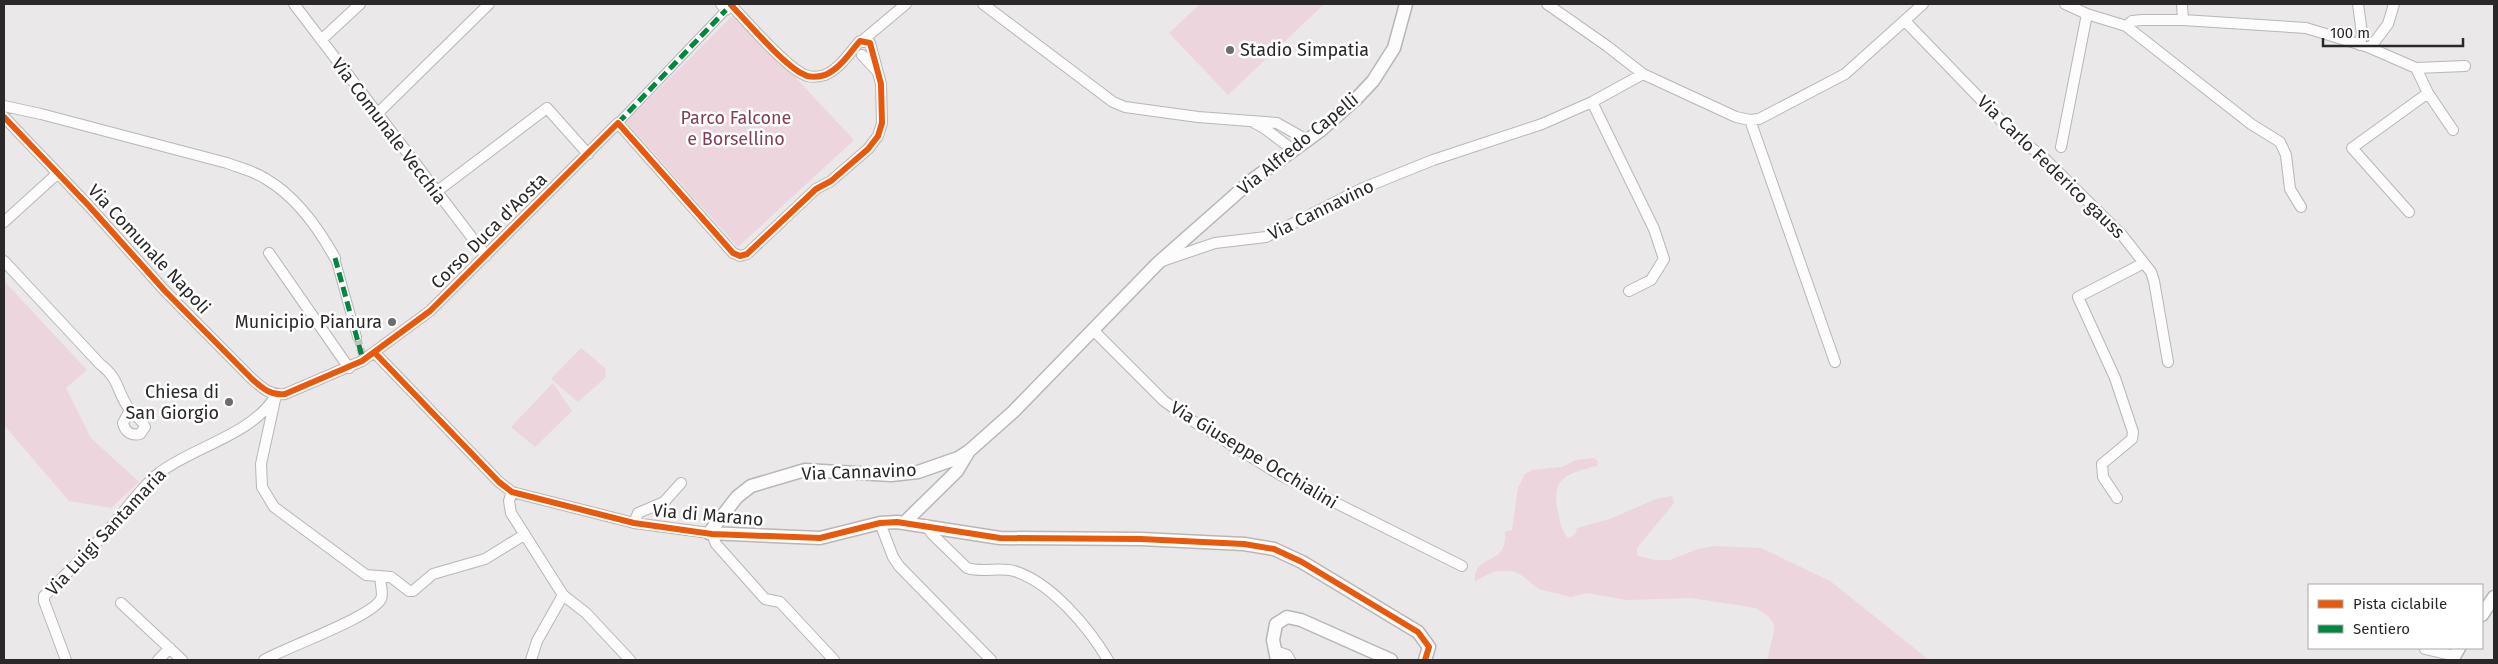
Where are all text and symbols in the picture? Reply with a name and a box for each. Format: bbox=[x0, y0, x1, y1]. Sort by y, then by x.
scale bar bbox=[2323, 15, 2463, 47]
text: 100 m bbox=[2330, 24, 2370, 42]
place label: Stadio Simpatia bbox=[1240, 39, 1369, 61]
marker: Stadio Simpatia bbox=[1224, 44, 1236, 56]
street label: Via Comunale Vecchia bbox=[327, 54, 451, 208]
street label: Via Alfredo Capelli bbox=[1233, 88, 1363, 200]
street label: Via Carlo Federico gauss bbox=[1973, 91, 2129, 243]
park label: Parco Falcone e Borsellino bbox=[681, 107, 791, 150]
street label: Corso Duca d'Aosta bbox=[426, 168, 552, 294]
street label: Via Cannavino bbox=[1265, 175, 1377, 245]
street label: Via Comunale Napoli bbox=[83, 180, 215, 318]
place label: Municipio Pianura bbox=[235, 311, 382, 333]
marker: Municipio Pianura bbox=[386, 316, 398, 328]
place label: Chiesa di San Giorgio bbox=[126, 381, 219, 424]
marker: Chiesa di San Giorgio bbox=[223, 396, 235, 408]
street label: Via Giuseppe Occhialini bbox=[1166, 396, 1342, 514]
street label: Via Cannavino bbox=[801, 459, 917, 485]
street label: Via Luigi Santamaria bbox=[41, 464, 171, 600]
street label: Via di Marano bbox=[652, 499, 764, 531]
legend bbox=[2308, 584, 2483, 649]
text: Pista ciclabile bbox=[2353, 595, 2447, 613]
text: Sentiero bbox=[2353, 620, 2410, 638]

